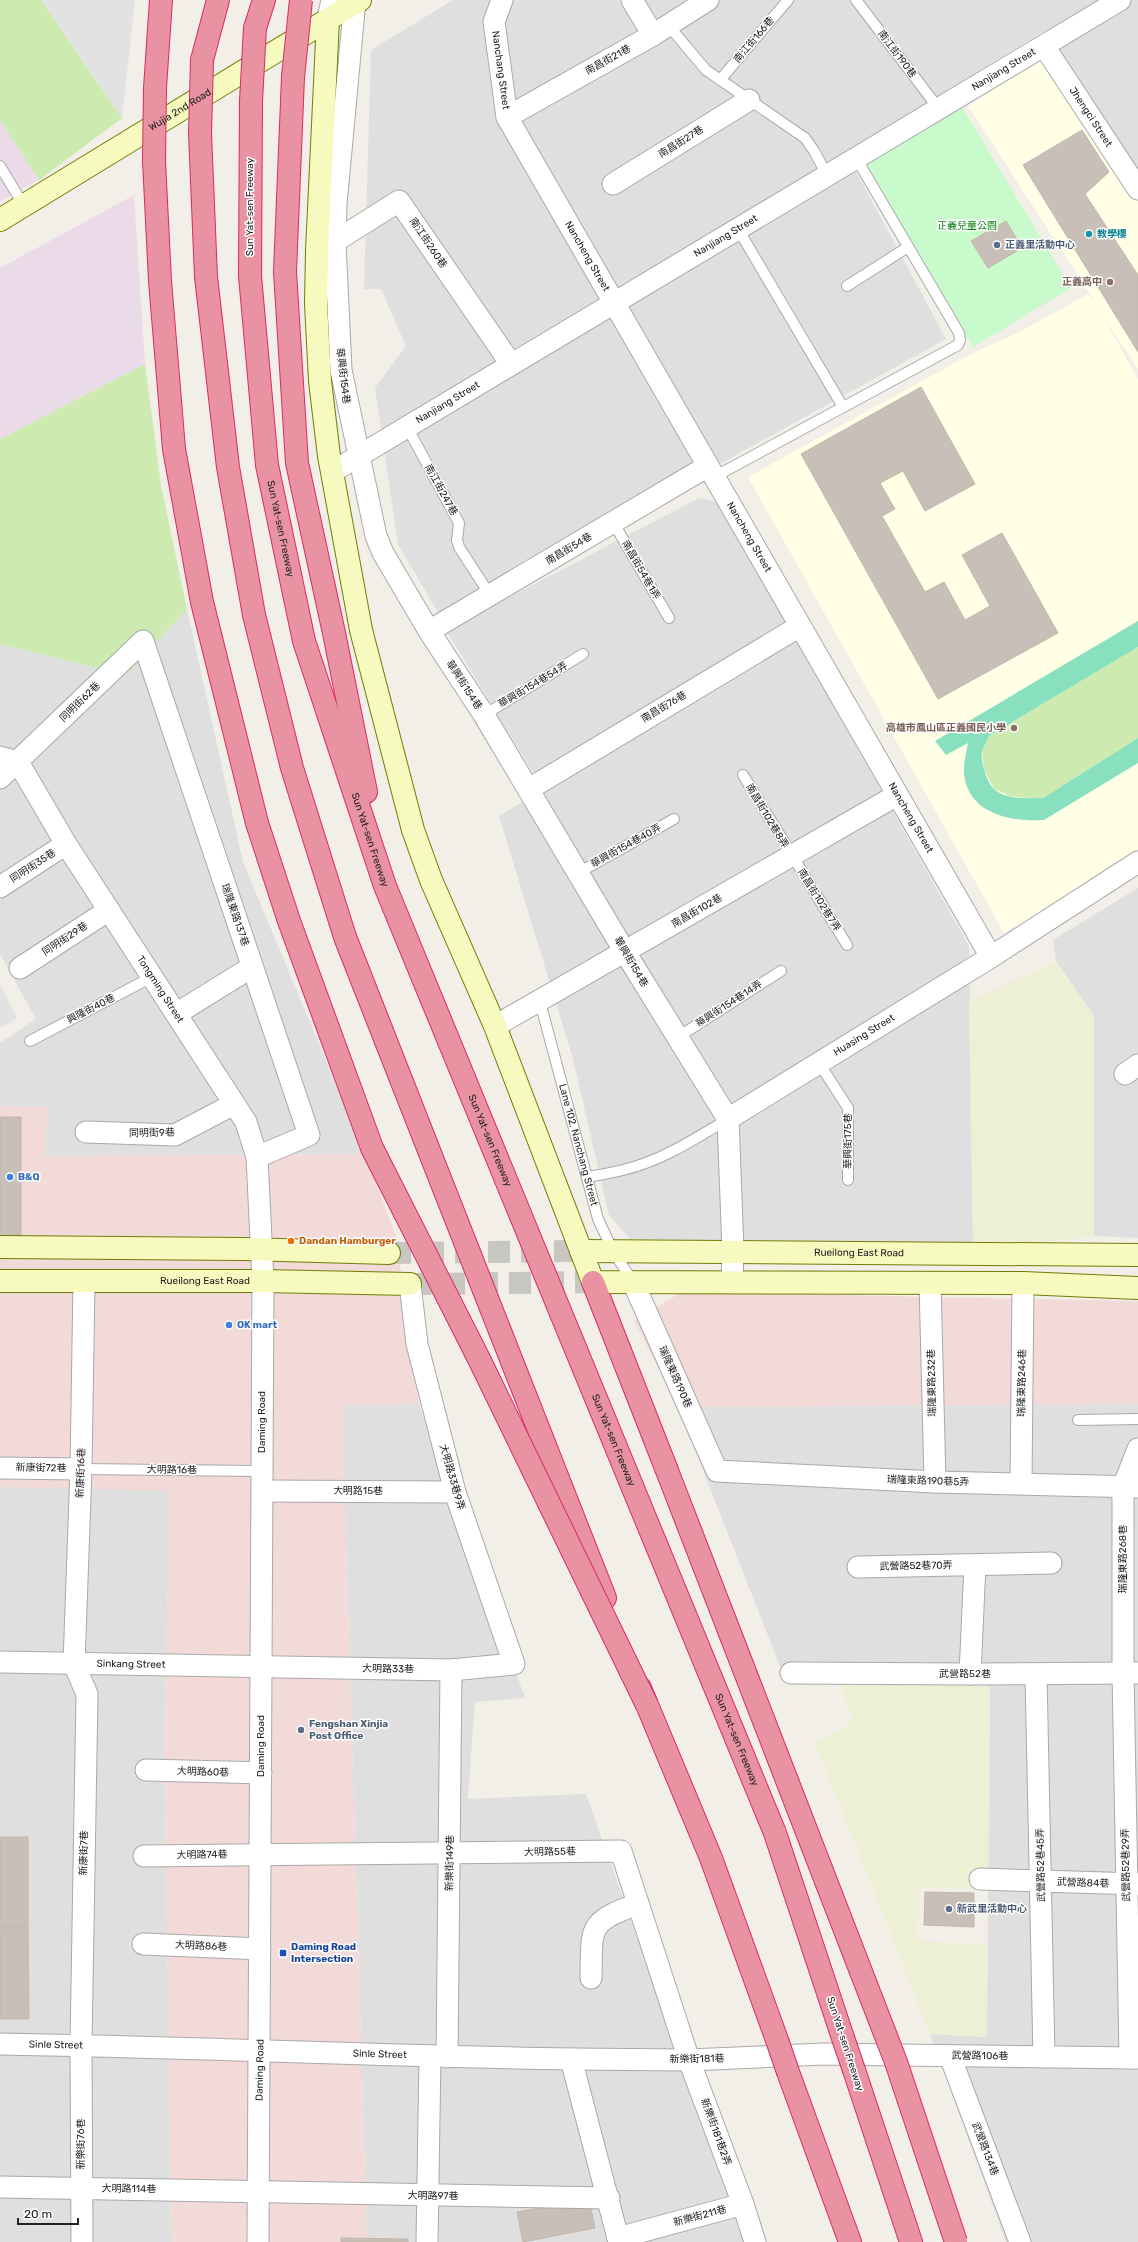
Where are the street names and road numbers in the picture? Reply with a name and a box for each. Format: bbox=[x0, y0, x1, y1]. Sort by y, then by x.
street label: 南江街166巷 bbox=[731, 15, 777, 65]
street label: 南江街190巷 bbox=[875, 28, 919, 80]
street label: Nanchang Street bbox=[489, 30, 512, 110]
street label: 南昌街21巷 bbox=[583, 43, 633, 77]
street label: Nanjiang Street bbox=[970, 46, 1038, 93]
street label: Jhengci Street bbox=[1067, 85, 1115, 149]
street label: Wujia 2nd Road bbox=[147, 86, 214, 134]
street label: 南昌街27巷 bbox=[656, 123, 706, 161]
street label: Sun Yat-sen Freeway bbox=[244, 157, 256, 256]
street label: Nanjiang Street bbox=[692, 212, 760, 260]
street label: 南江街260巷 bbox=[407, 215, 449, 271]
street label: Nancheng Street bbox=[562, 219, 612, 294]
street label: 華興街154巷 bbox=[334, 347, 352, 405]
street label: Nanjiang Street bbox=[414, 379, 482, 426]
street label: 南江街247巷 bbox=[422, 462, 460, 518]
street label: Sun Yat-sen Freeway bbox=[264, 479, 297, 579]
street label: Nancheng Street bbox=[724, 500, 774, 574]
street label: 南昌街54巷 bbox=[544, 530, 594, 568]
street label: 南昌街54巷1弄 bbox=[619, 538, 663, 602]
street label: 華興街154巷 bbox=[444, 658, 484, 712]
street label: 華興街154巷54弄 bbox=[496, 660, 570, 710]
street label: 同明街62巷 bbox=[57, 680, 103, 724]
street label: 南昌街76巷 bbox=[639, 689, 689, 725]
street label: Nancheng Street bbox=[886, 780, 936, 855]
street label: 南昌街102巷8弄 bbox=[743, 782, 791, 850]
street label: Sun Yat-sen Freeway bbox=[349, 791, 391, 889]
street label: 華興街154巷40弄 bbox=[589, 822, 663, 870]
street label: 同明街35巷 bbox=[8, 847, 58, 885]
street label: 南昌街102巷7弄 bbox=[795, 866, 843, 934]
street label: 瑞隆東路137巷 bbox=[219, 882, 251, 948]
street label: 南昌街102巷 bbox=[670, 892, 724, 930]
street label: 同明街29巷 bbox=[40, 920, 90, 958]
street label: 華興街154巷 bbox=[611, 935, 651, 989]
street label: Tongming Street bbox=[134, 954, 186, 1025]
street label: 華興街154巷14弄 bbox=[693, 978, 765, 1030]
street label: 興隆街40巷 bbox=[65, 992, 117, 1026]
street label: Huasing Street bbox=[831, 1012, 897, 1059]
street label: Lane 102, Nanchang Street bbox=[556, 1083, 600, 1207]
street label: Sun Yat-sen Freeway bbox=[466, 1093, 514, 1189]
street label: 華興街175巷 bbox=[842, 1113, 854, 1169]
street label: 同明街9巷 bbox=[129, 1127, 175, 1139]
street label: Rueilong East Road bbox=[814, 1247, 904, 1259]
street label: Rueilong East Road bbox=[160, 1275, 250, 1287]
street label: 瑞隆東路190巷 bbox=[656, 1344, 694, 1410]
street label: 瑞隆東路232巷 bbox=[925, 1349, 939, 1417]
street label: 瑞隆東路246巷 bbox=[1015, 1349, 1029, 1417]
street label: Daming Road bbox=[256, 1391, 268, 1453]
street label: Sun Yat-sen Freeway bbox=[589, 1392, 638, 1489]
street label: 大明路33巷9弄 bbox=[437, 1443, 467, 1511]
street label: 新康街16巷 bbox=[74, 1448, 88, 1498]
street label: 新康街72巷 bbox=[15, 1462, 67, 1474]
street label: 大明路16巷 bbox=[147, 1464, 197, 1476]
street label: 瑞隆東路190巷5弄 bbox=[887, 1474, 969, 1488]
street label: 大明路15巷 bbox=[333, 1485, 383, 1497]
street label: 瑞隆東路268巷 bbox=[1117, 1525, 1129, 1593]
street label: 武營路52巷70弄 bbox=[879, 1559, 953, 1573]
street label: Sinkang Street bbox=[96, 1658, 166, 1671]
street label: 大明路33巷 bbox=[362, 1663, 414, 1675]
street label: 武營路52巷 bbox=[939, 1668, 991, 1680]
street label: Sun Yat-sen Freeway bbox=[712, 1692, 761, 1788]
street label: Daming Road bbox=[255, 1715, 267, 1777]
street label: 大明路60巷 bbox=[177, 1765, 229, 1779]
street label: 武營路52巷45弄 bbox=[1034, 1828, 1048, 1902]
street label: 武營路52巷29弄 bbox=[1119, 1828, 1133, 1902]
street label: 新康街7巷 bbox=[78, 1830, 90, 1876]
street label: 新樂街149巷 bbox=[444, 1835, 456, 1891]
street label: 大明路55巷 bbox=[524, 1846, 576, 1858]
street label: 大明路74巷 bbox=[176, 1849, 228, 1861]
street label: 武營路84巷 bbox=[1057, 1876, 1109, 1890]
street label: 大明路86巷 bbox=[175, 1939, 227, 1953]
street label: Sun Yat-sen Freeway bbox=[824, 1995, 866, 2093]
street label: Sinle Street bbox=[29, 2039, 83, 2052]
street label: Daming Road bbox=[253, 2039, 267, 2101]
street label: Sinle Street bbox=[353, 2048, 407, 2061]
street label: 武營路106巷 bbox=[952, 2050, 1008, 2062]
street label: 新樂街181巷 bbox=[669, 2053, 725, 2065]
street label: 新樂街181巷2弄 bbox=[698, 2097, 734, 2167]
street label: 新樂街76巷 bbox=[75, 2119, 87, 2169]
street label: 武營路134巷 bbox=[969, 2120, 1001, 2178]
street label: 大明路114巷 bbox=[102, 2183, 156, 2195]
street label: 大明路97巷 bbox=[407, 2190, 459, 2202]
street label: 新樂街211巷 bbox=[672, 2203, 728, 2229]

